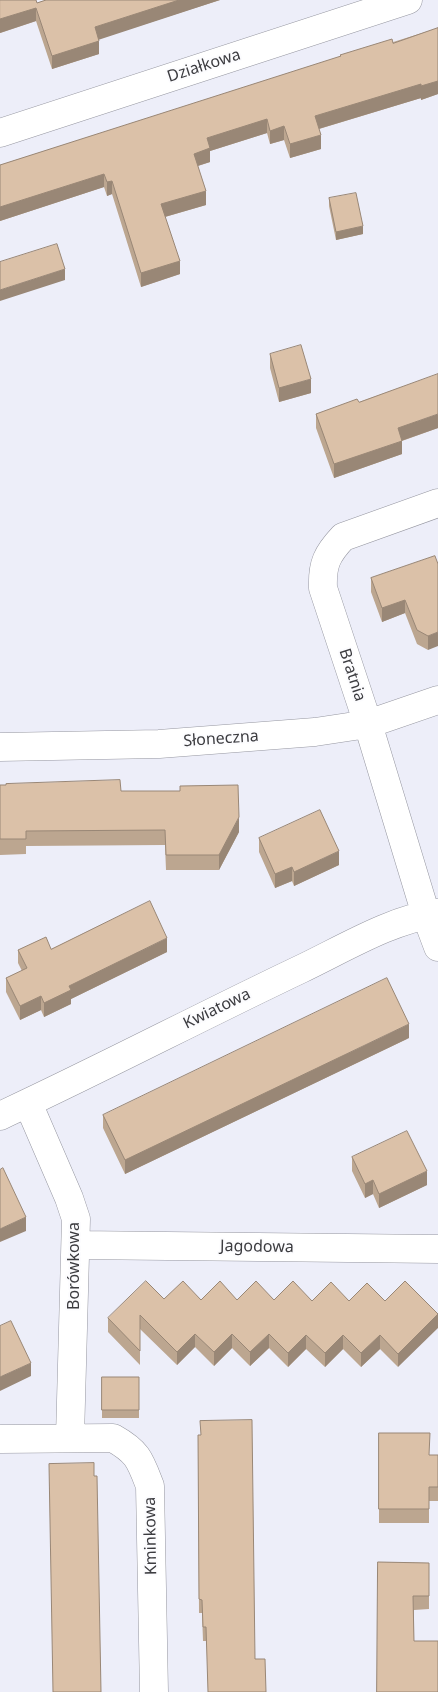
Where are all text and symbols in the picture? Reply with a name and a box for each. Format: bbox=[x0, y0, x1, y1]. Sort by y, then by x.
street label: Działkowa bbox=[165, 45, 243, 87]
street label: Bratnia bbox=[334, 646, 370, 704]
street label: Słoneczna bbox=[183, 727, 259, 751]
street label: Kwiatowa bbox=[180, 985, 254, 1033]
street label: Borówkowa bbox=[64, 1222, 84, 1310]
street label: Jagodowa bbox=[220, 1237, 294, 1257]
street label: Kminkowa bbox=[141, 1497, 161, 1575]

